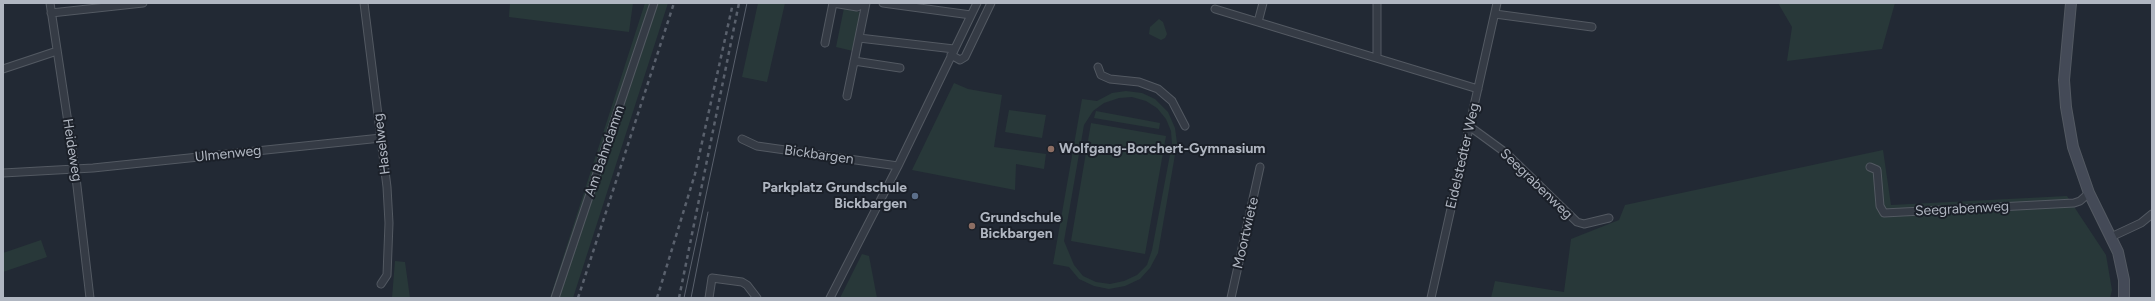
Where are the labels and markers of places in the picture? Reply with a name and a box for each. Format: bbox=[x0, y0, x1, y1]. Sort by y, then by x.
place label: Wolfgang-Borchert-Gymnasium bbox=[1059, 141, 1266, 157]
marker: Wolfgang-Borchert-Gymnasium bbox=[1046, 144, 1056, 154]
place label: Parkplatz Grundschule Bickbargen bbox=[762, 180, 907, 212]
marker: Parkplatz Grundschule Bickbargen bbox=[910, 191, 920, 201]
place label: Grundschule Bickbargen bbox=[980, 210, 1061, 242]
marker: Grundschule Bickbargen bbox=[967, 221, 977, 231]

